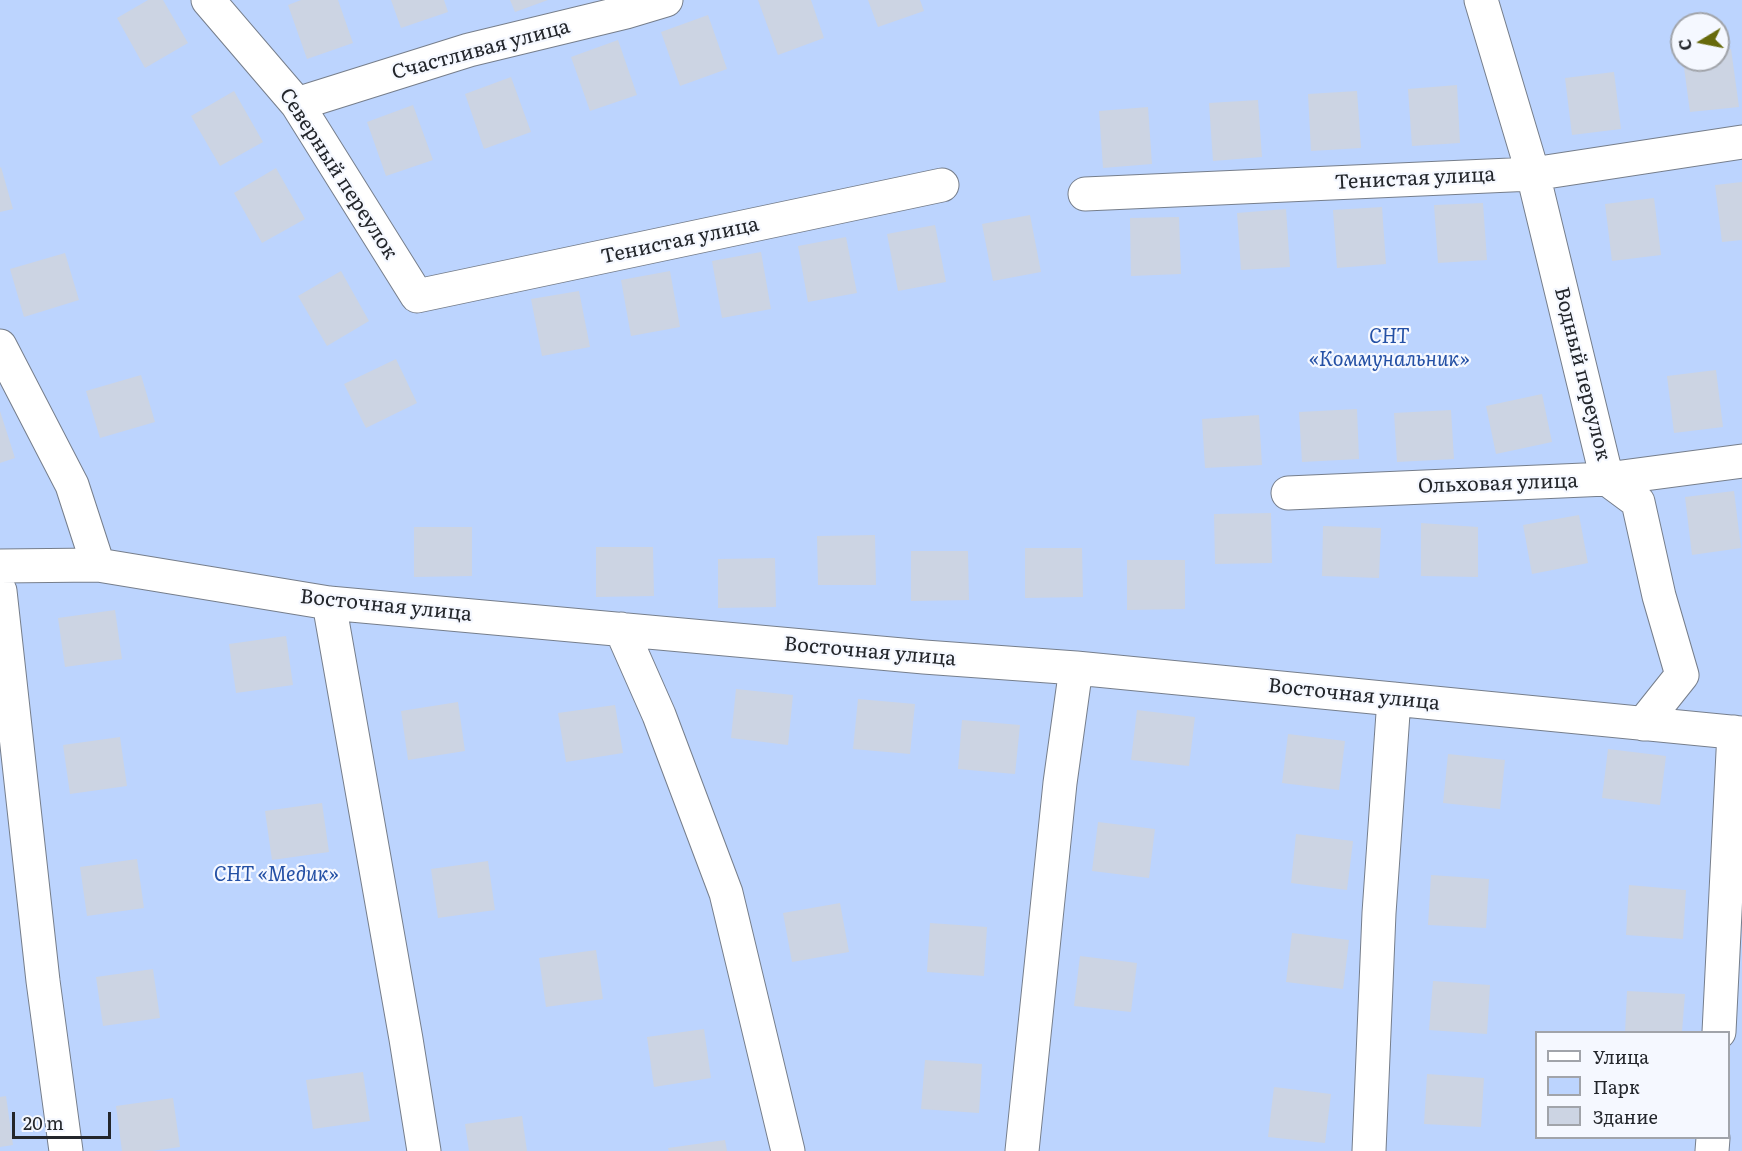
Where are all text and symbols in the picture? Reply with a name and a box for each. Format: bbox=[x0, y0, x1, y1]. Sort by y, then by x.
north arrow bbox=[1670, 12, 1730, 72]
street label: Счастливая улица bbox=[389, 15, 573, 85]
text: С bbox=[1671, 37, 1697, 52]
street label: Северный переулок bbox=[274, 84, 402, 264]
street label: Тенистая улица bbox=[1334, 163, 1496, 195]
street label: Тенистая улица bbox=[599, 213, 761, 269]
street label: Водный переулок bbox=[1549, 285, 1615, 463]
park label: СНТ «Коммунальник» bbox=[1309, 325, 1469, 372]
street label: Ольховая улица bbox=[1418, 469, 1578, 499]
street label: Восточная улица bbox=[299, 585, 473, 627]
street label: Восточная улица bbox=[783, 633, 957, 671]
street label: Восточная улица bbox=[1267, 674, 1441, 716]
park label: СНТ «Медик» bbox=[214, 863, 338, 887]
legend bbox=[1535, 1031, 1730, 1139]
text: Улица bbox=[1593, 1043, 1649, 1070]
text: Парк bbox=[1593, 1073, 1640, 1100]
scale bar bbox=[15, 1100, 114, 1138]
text: Здание bbox=[1593, 1103, 1658, 1130]
text: 20 m bbox=[23, 1109, 64, 1136]

